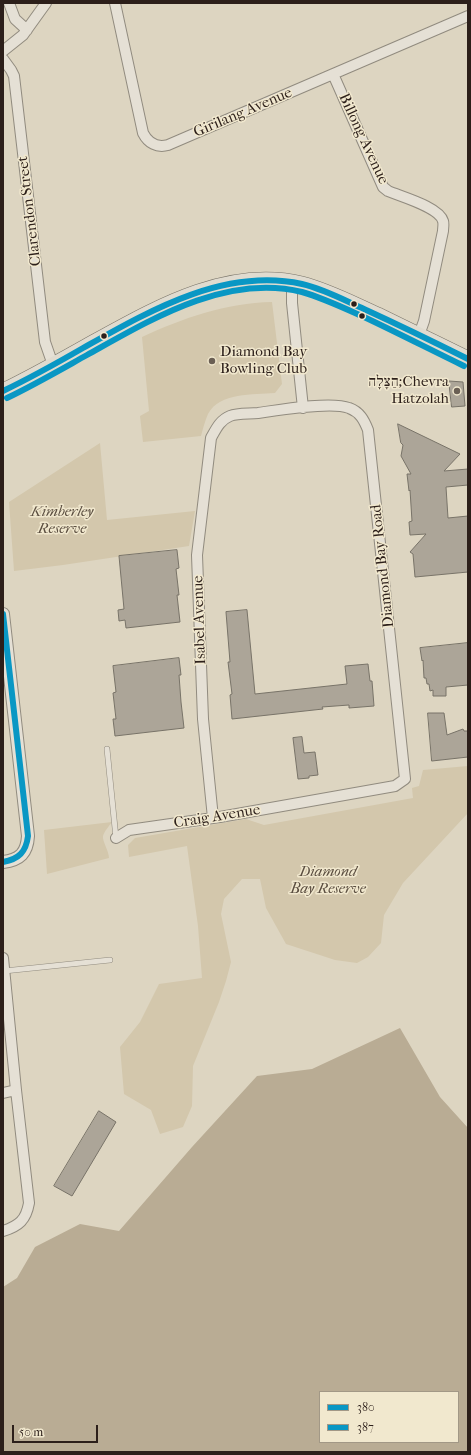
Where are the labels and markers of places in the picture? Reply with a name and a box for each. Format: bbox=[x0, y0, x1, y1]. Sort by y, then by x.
unlabelled marker bbox=[349, 299, 359, 309]
unlabelled marker bbox=[357, 311, 367, 321]
unlabelled marker bbox=[99, 331, 109, 341]
place label: Diamond Bay Bowling Club bbox=[220, 343, 307, 378]
marker: Diamond Bay Bowling Club bbox=[207, 356, 217, 366]
place label: הַצָּלָה;Chevra Hatzolah bbox=[368, 373, 449, 408]
marker: הַצָּלָה;Chevra Hatzolah bbox=[452, 386, 462, 396]

